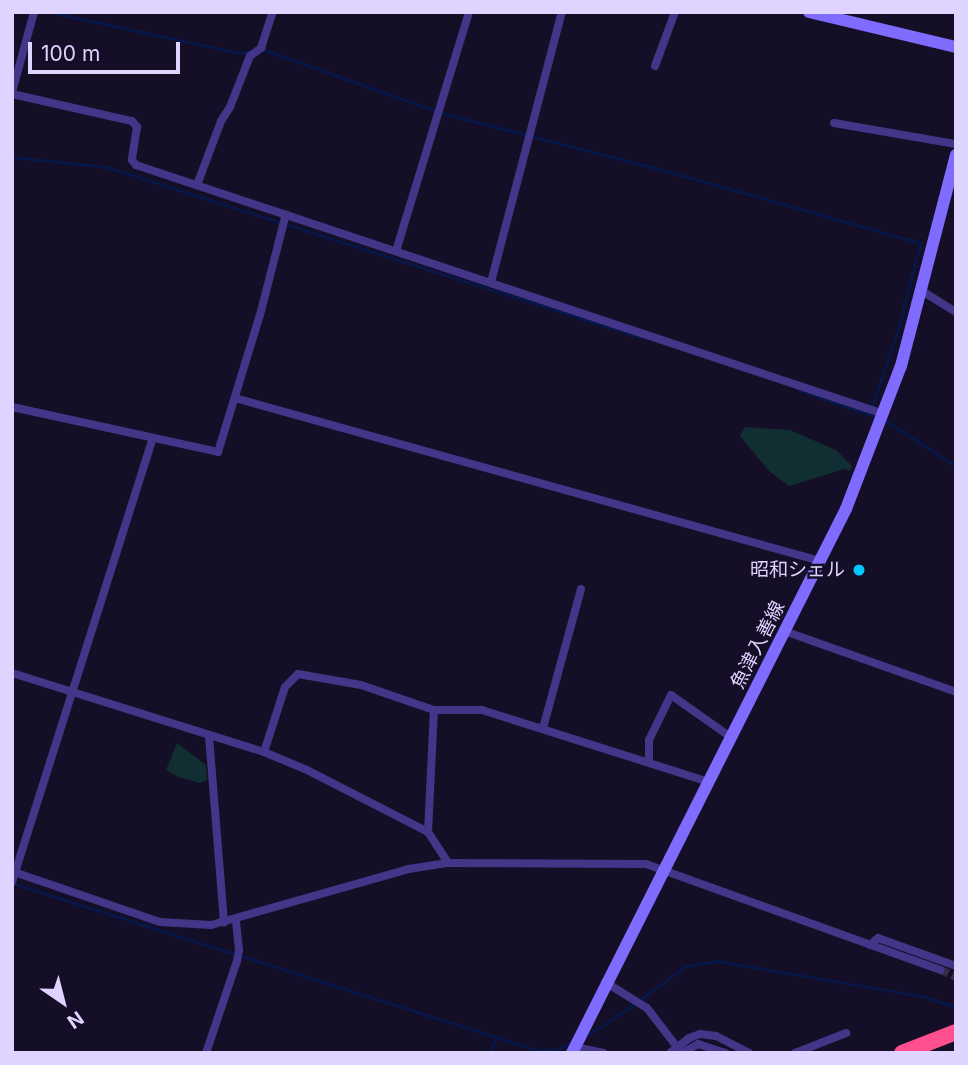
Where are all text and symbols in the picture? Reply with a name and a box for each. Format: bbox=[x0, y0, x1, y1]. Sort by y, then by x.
scale bar bbox=[32, 28, 184, 72]
text: 100 m bbox=[41, 41, 100, 66]
place label: 昭和シェル bbox=[750, 559, 845, 581]
marker: 昭和シェル bbox=[851, 562, 867, 578]
street label: 魚津入善線 bbox=[726, 598, 790, 692]
north arrow bbox=[28, 967, 98, 1037]
text: N bbox=[63, 1006, 88, 1033]

